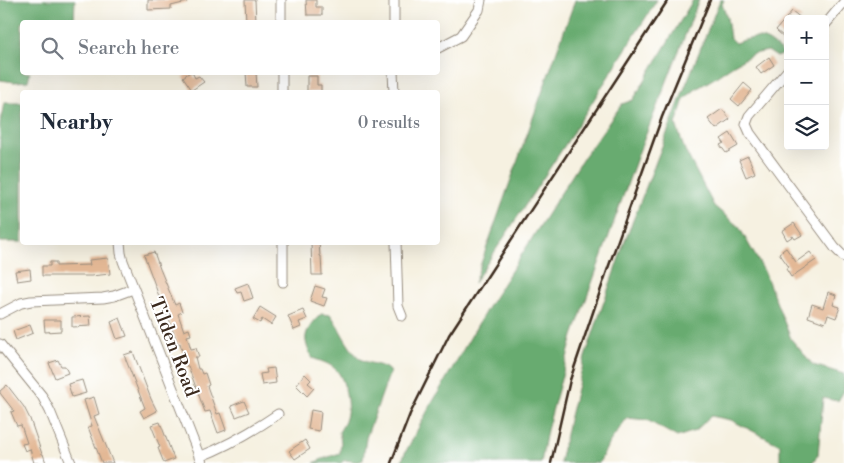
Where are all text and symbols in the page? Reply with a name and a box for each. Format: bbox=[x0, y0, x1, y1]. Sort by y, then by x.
map controls bbox=[784, 15, 829, 150]
button: + bbox=[784, 15, 829, 60]
search box bbox=[20, 20, 440, 75]
icon: search bbox=[38, 34, 66, 62]
text: Search here bbox=[78, 36, 179, 60]
button: − bbox=[784, 60, 829, 105]
button: layers bbox=[784, 105, 829, 150]
text: Nearby bbox=[40, 110, 113, 136]
text: 0 results bbox=[358, 113, 420, 133]
street label: Tilden Road bbox=[144, 294, 204, 400]

